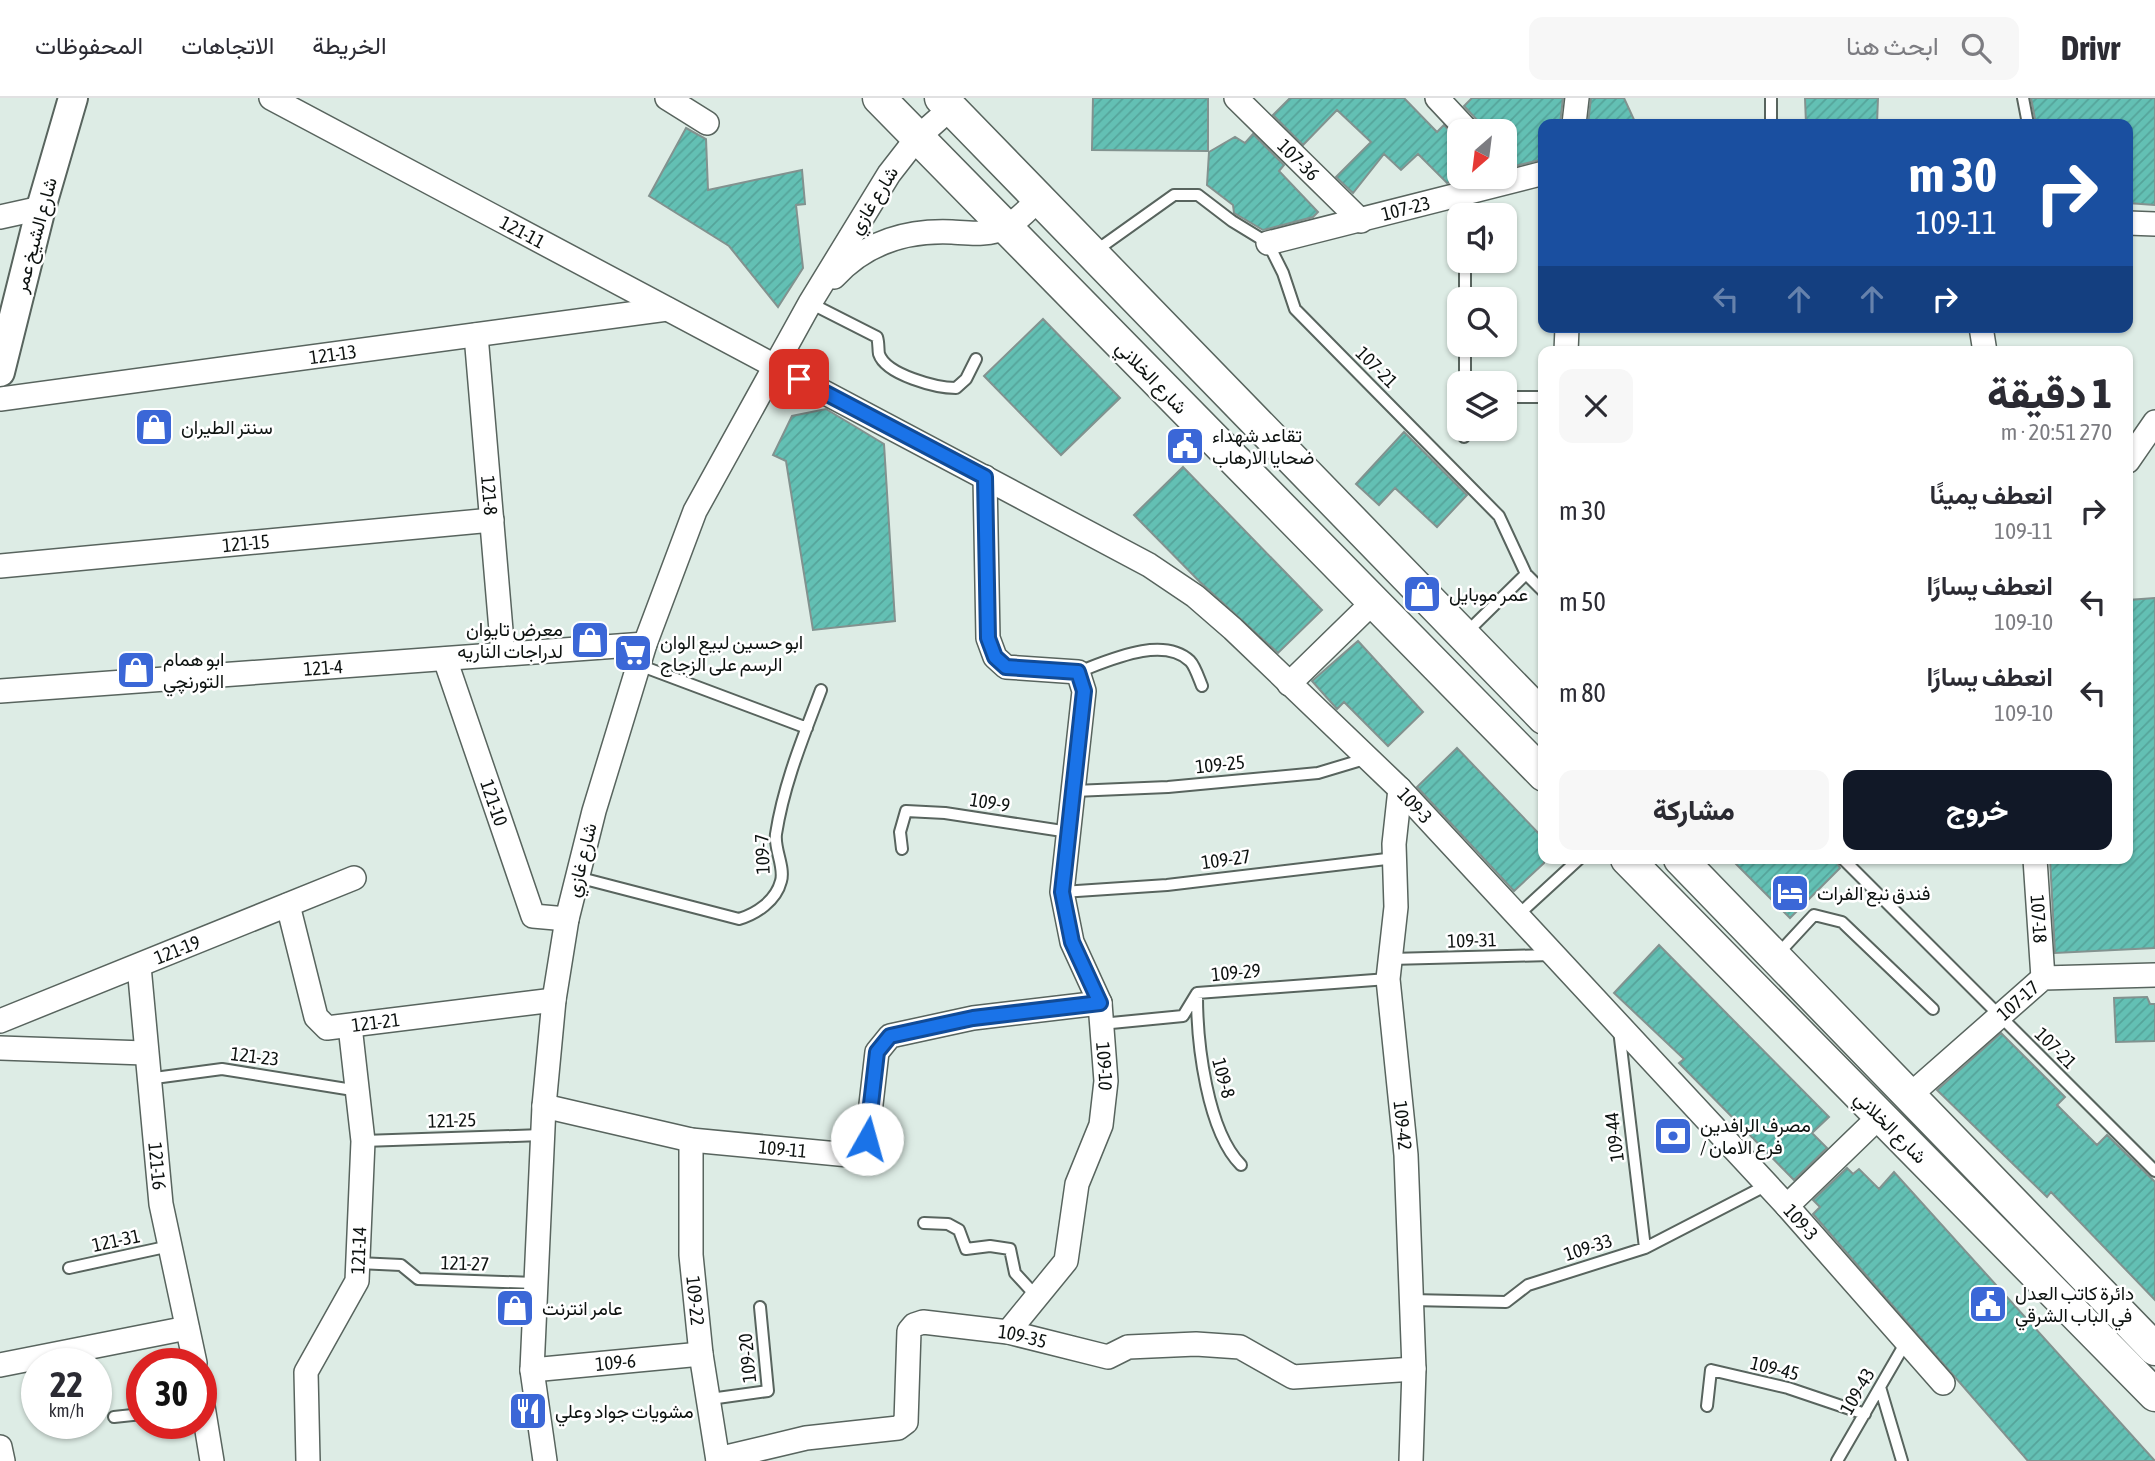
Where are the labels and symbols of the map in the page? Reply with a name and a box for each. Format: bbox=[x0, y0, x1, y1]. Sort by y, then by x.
north arrow bbox=[1447, 119, 1517, 189]
street label: 107-36 bbox=[1273, 135, 1324, 185]
street label: شارع غازي bbox=[844, 162, 907, 241]
street label: شارع الشيخ عمر bbox=[9, 175, 64, 297]
street label: 107-23 bbox=[1379, 191, 1432, 225]
street label: 121-11 bbox=[496, 211, 549, 253]
street label: شارع الخلاني bbox=[1108, 336, 1192, 422]
street label: 121-13 bbox=[308, 340, 358, 368]
street label: 107-21 bbox=[1352, 342, 1402, 392]
pin bbox=[769, 349, 829, 409]
shop icon: سنتر الطيران bbox=[133, 406, 175, 448]
place label: سنتر الطيران bbox=[181, 416, 273, 439]
place label: تقاعد شهداء ضحايا الارهاب bbox=[1212, 424, 1314, 469]
public building icon: تقاعد شهداء ضحايا الارهاب bbox=[1164, 425, 1206, 467]
street label: 121-8 bbox=[477, 475, 502, 516]
street label: 121-15 bbox=[221, 530, 271, 556]
shop icon: عمر موبايل bbox=[1401, 573, 1443, 615]
place label: عمر موبايل bbox=[1449, 583, 1528, 606]
place label: معرض تايوان لدراجات الناريه bbox=[457, 618, 563, 663]
shop icon: معرض تايوان لدراجات الناريه bbox=[569, 619, 611, 661]
place label: ابو حسين لبيع الوان الرسم على الزجاج bbox=[660, 631, 803, 677]
supermarket icon: ابو حسين لبيع الوان الرسم على الزجاج bbox=[612, 632, 654, 674]
place label: ابو همام التورنچي bbox=[163, 648, 224, 697]
shop icon: ابو همام التورنچي bbox=[115, 649, 157, 691]
street label: 121-4 bbox=[303, 655, 344, 680]
street label: 109-25 bbox=[1194, 750, 1246, 778]
street label: 121-10 bbox=[476, 777, 512, 829]
street label: 109-3 bbox=[1393, 783, 1437, 828]
street label: 109-9 bbox=[968, 788, 1012, 816]
street label: شارع غازي bbox=[561, 821, 606, 901]
street label: 109-7 bbox=[750, 833, 774, 875]
street label: 109-27 bbox=[1200, 845, 1252, 873]
hotel icon: فندق نبع الفرات bbox=[1769, 872, 1811, 914]
place label: فندق نبع الفرات bbox=[1817, 882, 1930, 907]
street label: 107-18 bbox=[2026, 894, 2052, 944]
street label: 109-31 bbox=[1447, 928, 1497, 952]
street label: 121-19 bbox=[151, 930, 203, 969]
street label: 109-29 bbox=[1210, 959, 1262, 985]
street label: 107-17 bbox=[1992, 976, 2043, 1024]
street label: 121-21 bbox=[350, 1008, 401, 1036]
street label: 107-21 bbox=[2031, 1023, 2081, 1073]
street label: 109-10 bbox=[1092, 1041, 1117, 1092]
street label: 121-23 bbox=[230, 1042, 280, 1070]
street label: 109-8 bbox=[1208, 1056, 1240, 1100]
street label: شارع الخلاني bbox=[1847, 1086, 1932, 1171]
street label: 109-42 bbox=[1390, 1100, 1416, 1151]
position arrow bbox=[830, 1102, 904, 1176]
street label: 121-25 bbox=[427, 1108, 477, 1132]
street label: 109-44 bbox=[1600, 1111, 1628, 1163]
place label: مصرف الرافدين / فرع الامان bbox=[1700, 1114, 1811, 1160]
bank icon: مصرف الرافدين / فرع الامان bbox=[1652, 1115, 1694, 1157]
street label: 109-11 bbox=[758, 1135, 808, 1162]
street label: 121-16 bbox=[144, 1141, 171, 1191]
street label: 109-3 bbox=[1780, 1200, 1823, 1245]
street label: 121-31 bbox=[90, 1224, 142, 1256]
street label: 121-14 bbox=[346, 1226, 370, 1275]
street label: 109-33 bbox=[1561, 1229, 1615, 1265]
street label: 121-27 bbox=[440, 1251, 490, 1275]
street label: 109-22 bbox=[682, 1275, 709, 1326]
place label: دائرة كاتب العدل في الباب الشرقي bbox=[2015, 1282, 2134, 1331]
public building icon: دائرة كاتب العدل في الباب الشرقي bbox=[1967, 1283, 2009, 1325]
shop icon: عامر انترنت bbox=[494, 1287, 536, 1329]
place label: عامر انترنت bbox=[542, 1297, 623, 1320]
street label: 109-35 bbox=[997, 1320, 1049, 1352]
street label: 109-20 bbox=[734, 1332, 760, 1384]
speed limit sign: 30 bbox=[126, 1348, 217, 1439]
street label: 109-6 bbox=[594, 1349, 637, 1375]
street label: 109-45 bbox=[1748, 1351, 1802, 1385]
street label: 109-43 bbox=[1835, 1364, 1879, 1418]
restaurant icon: مشويات جواد وعلي bbox=[507, 1390, 549, 1432]
place label: مشويات جواد وعلي bbox=[555, 1400, 694, 1427]

